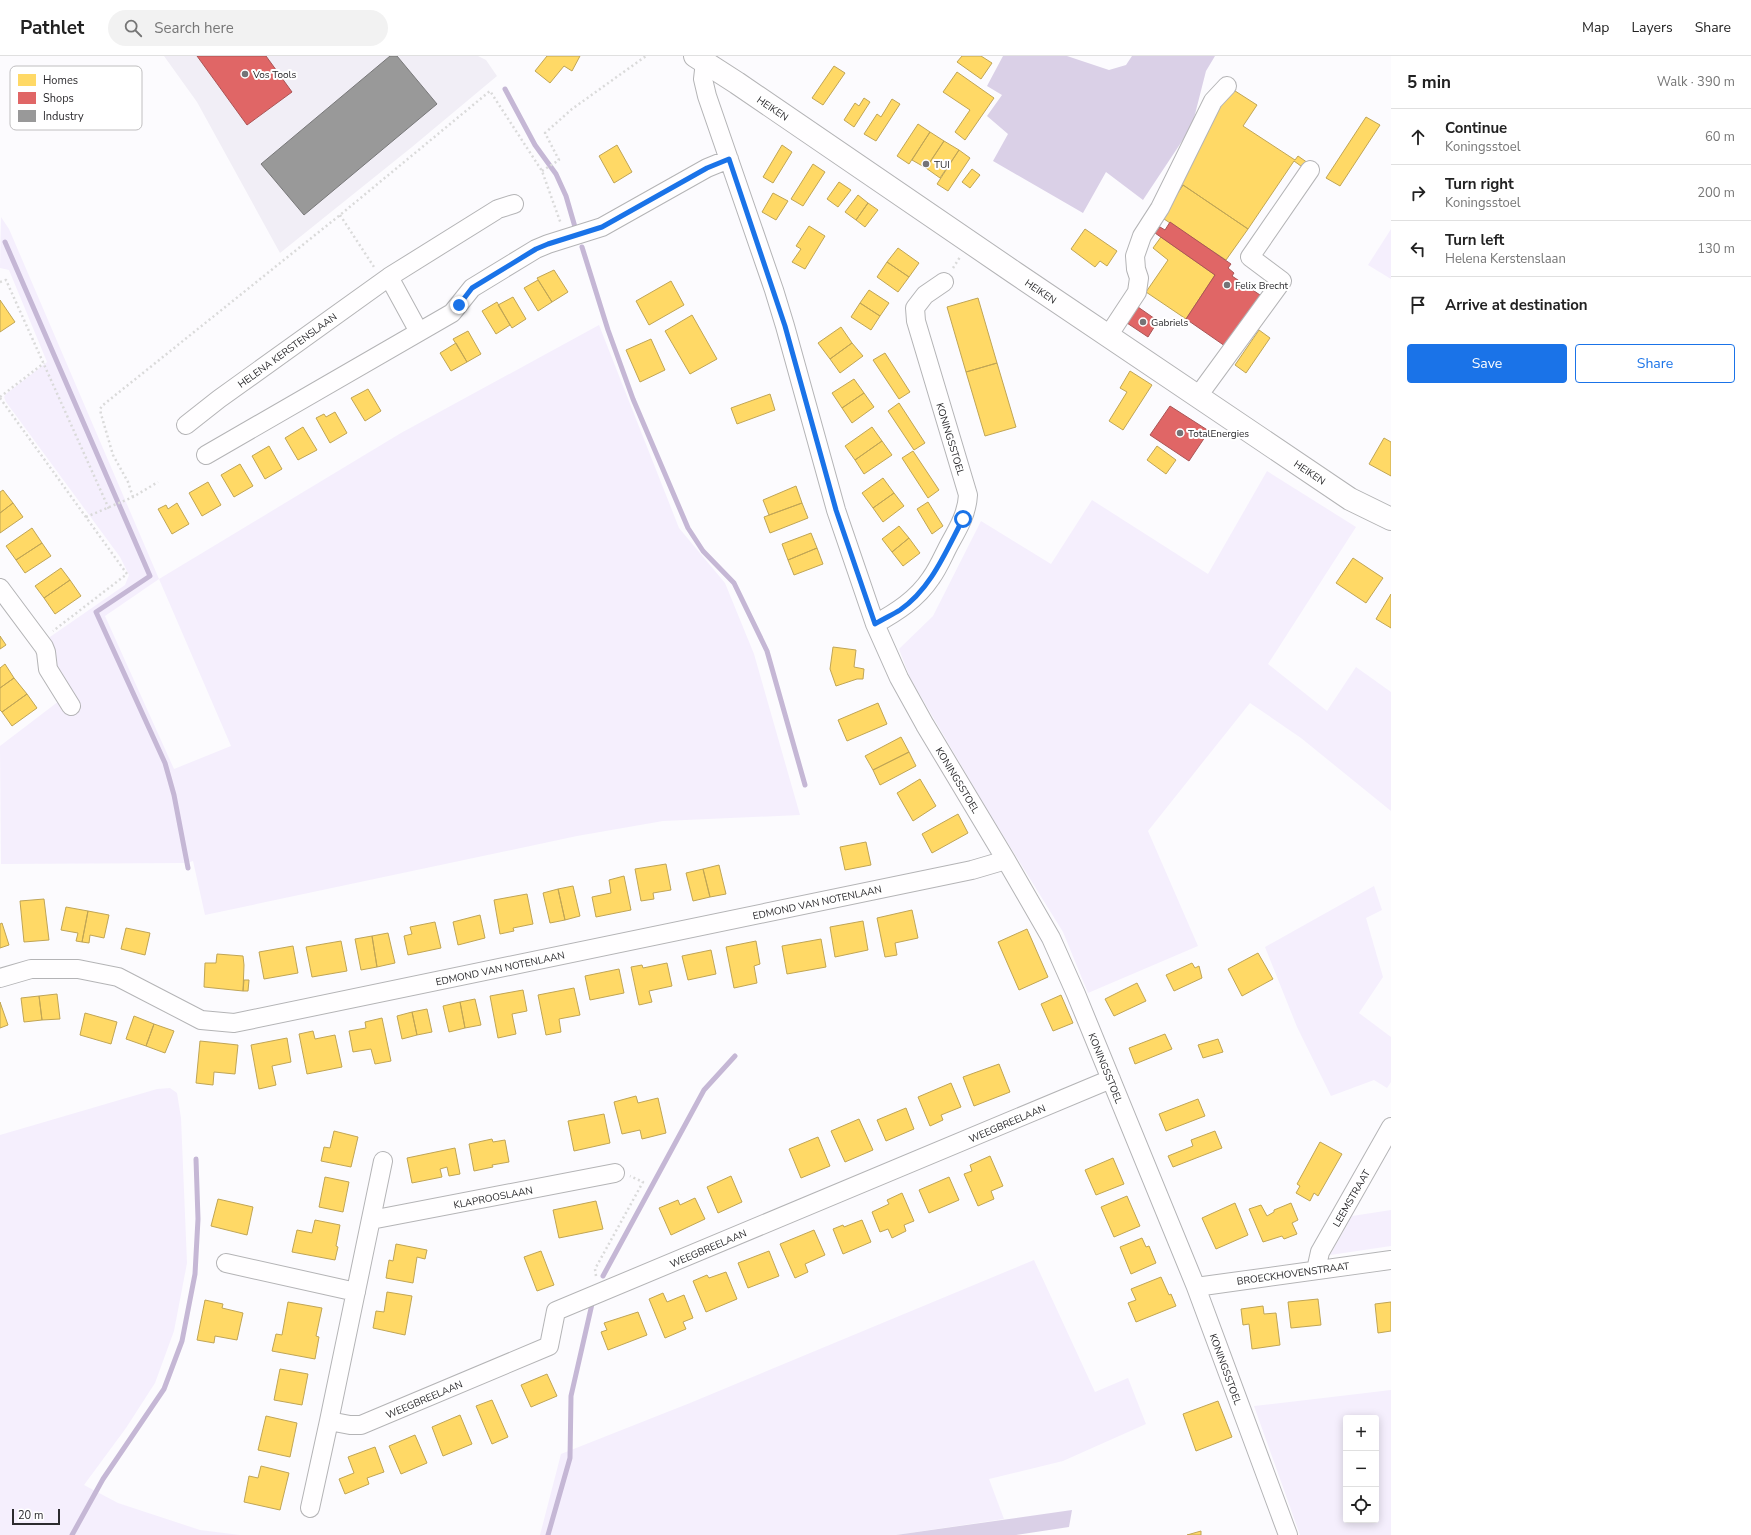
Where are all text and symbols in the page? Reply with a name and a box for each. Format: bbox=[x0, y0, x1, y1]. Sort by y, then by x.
search box bbox=[108, 10, 388, 46]
text: Pathlet bbox=[20, 15, 84, 41]
icon: search bbox=[122, 17, 144, 39]
text: Search here bbox=[154, 18, 234, 38]
text: Map bbox=[1582, 18, 1609, 37]
text: Layers bbox=[1631, 18, 1673, 37]
text: Share bbox=[1695, 18, 1731, 37]
legend bbox=[10, 66, 142, 130]
place label: Vos Tools bbox=[252, 68, 297, 82]
marker: Vos Tools bbox=[240, 69, 250, 79]
text: 5 min bbox=[1407, 71, 1451, 94]
text: Homes bbox=[43, 73, 78, 88]
text: Walk · 390 m bbox=[1657, 73, 1735, 91]
text: Shops bbox=[43, 91, 74, 106]
street label: HEIKEN bbox=[754, 93, 791, 125]
text: Industry bbox=[43, 109, 84, 124]
text: Continue bbox=[1445, 118, 1507, 138]
icon: ahead bbox=[1407, 126, 1429, 148]
text: 60 m bbox=[1705, 128, 1735, 146]
text: Koningsstoel bbox=[1445, 138, 1521, 156]
place label: TUI bbox=[934, 158, 950, 172]
marker: TUI bbox=[921, 159, 931, 169]
text: Turn right bbox=[1445, 174, 1514, 194]
icon: right bbox=[1407, 182, 1429, 204]
text: 200 m bbox=[1697, 184, 1735, 202]
text: Koningsstoel bbox=[1445, 194, 1521, 212]
text: Turn left bbox=[1445, 230, 1504, 250]
icon: left bbox=[1407, 238, 1429, 260]
text: 130 m bbox=[1697, 240, 1735, 258]
text: Helena Kerstenslaan bbox=[1445, 250, 1566, 268]
street label: HEIKEN bbox=[1022, 276, 1059, 308]
place label: Felix Brecht bbox=[1235, 279, 1289, 293]
marker: Felix Brecht bbox=[1222, 280, 1232, 290]
icon: arrive bbox=[1407, 294, 1429, 316]
text: Arrive at destination bbox=[1445, 295, 1588, 315]
route end bbox=[450, 296, 468, 314]
street label: HELENA KERSTENSLAAN bbox=[235, 310, 340, 392]
place label: Gabriels bbox=[1151, 316, 1189, 330]
marker: Gabriels bbox=[1138, 317, 1148, 327]
button: Save bbox=[1407, 344, 1567, 383]
button: Share bbox=[1575, 344, 1735, 383]
street label: KONINGSSTOEL bbox=[932, 401, 968, 478]
place label: TotalEnergies bbox=[1188, 427, 1249, 441]
marker: TotalEnergies bbox=[1175, 428, 1185, 438]
street label: HEIKEN bbox=[1291, 457, 1328, 489]
route start bbox=[954, 510, 972, 528]
street label: KONINGSSTOEL bbox=[932, 745, 983, 817]
street label: EDMOND VAN NOTENLAAN bbox=[751, 882, 883, 924]
street label: EDMOND VAN NOTENLAAN bbox=[434, 948, 566, 990]
street label: KONINGSSTOEL bbox=[1085, 1031, 1126, 1106]
street label: WEEGBREELAAN bbox=[967, 1101, 1048, 1146]
street label: LEEMSTRAAT bbox=[1330, 1167, 1374, 1230]
street label: KLAPROOSLAAN bbox=[452, 1183, 534, 1213]
street label: WEEGBREELAAN bbox=[668, 1226, 749, 1271]
street label: BROECKHOVENSTRAAT bbox=[1236, 1259, 1350, 1289]
street label: KONINGSSTOEL bbox=[1206, 1332, 1245, 1407]
street label: WEEGBREELAAN bbox=[384, 1377, 465, 1422]
map controls bbox=[1343, 1415, 1379, 1523]
button: + bbox=[1343, 1415, 1379, 1451]
button: − bbox=[1343, 1451, 1379, 1487]
button: locate bbox=[1343, 1487, 1379, 1523]
scale bar bbox=[12, 1507, 60, 1526]
text: 20 m bbox=[18, 1508, 43, 1523]

